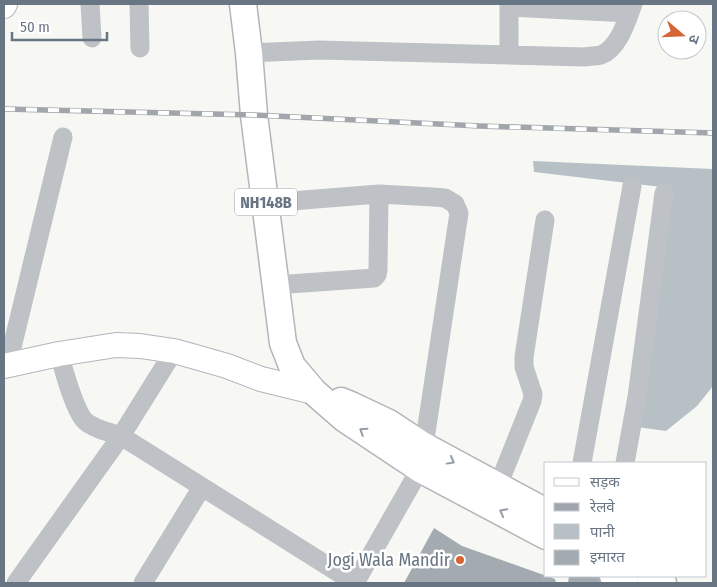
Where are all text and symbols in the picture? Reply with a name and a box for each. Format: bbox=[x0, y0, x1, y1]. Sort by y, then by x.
scale bar bbox=[12, 10, 108, 42]
north arrow bbox=[657, 10, 707, 60]
text: 50 m bbox=[20, 18, 50, 36]
text: उ bbox=[684, 32, 703, 46]
road number: NH148B bbox=[235, 188, 297, 216]
one-way arrow bbox=[359, 428, 368, 437]
one-way arrow bbox=[445, 454, 454, 464]
legend bbox=[544, 462, 707, 577]
text: सड़क bbox=[590, 473, 620, 491]
text: रेलवे bbox=[589, 498, 615, 516]
one-way arrow bbox=[499, 508, 508, 518]
text: पानी bbox=[590, 523, 616, 541]
text: इमारत bbox=[590, 548, 625, 566]
place label: Jogi Wala Mandir bbox=[328, 549, 451, 571]
marker: Jogi Wala Mandir bbox=[454, 554, 466, 566]

